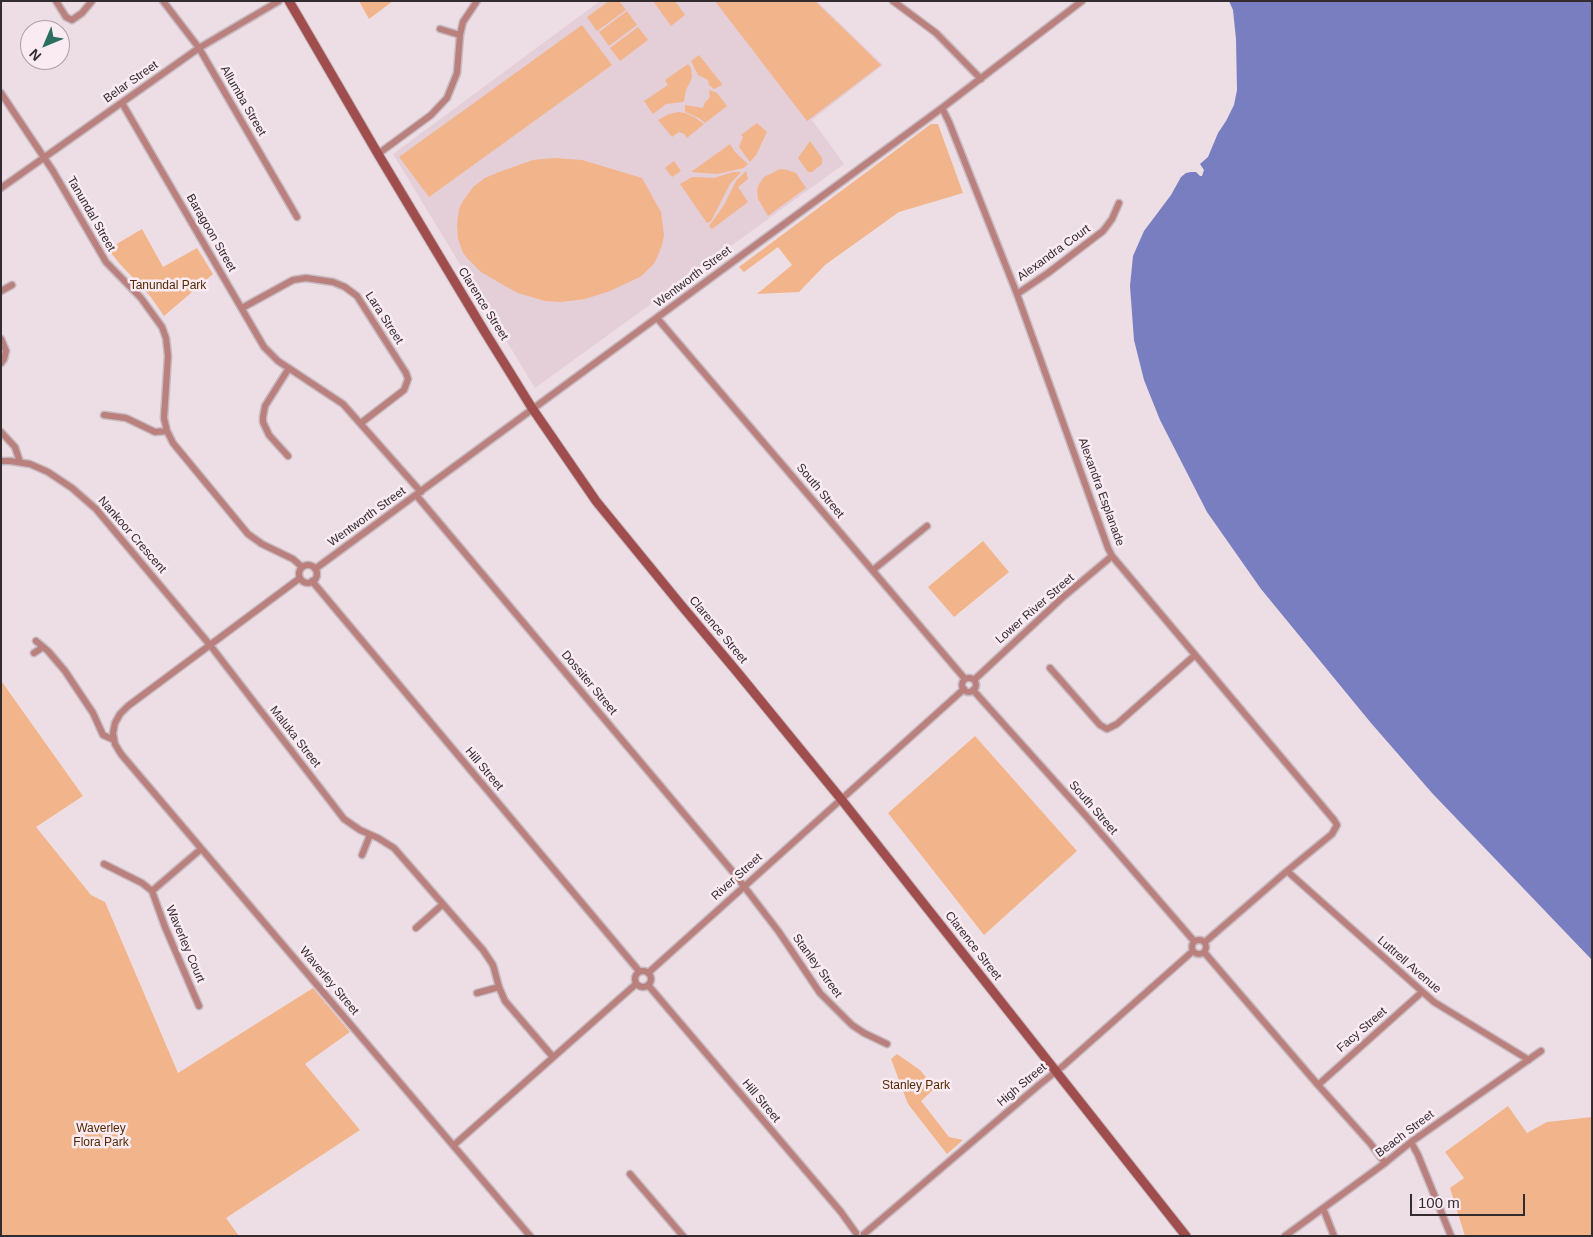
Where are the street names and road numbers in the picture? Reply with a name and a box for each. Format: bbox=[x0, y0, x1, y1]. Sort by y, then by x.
street label: Belar Street bbox=[101, 58, 161, 106]
street label: Allumba Street bbox=[217, 63, 269, 139]
street label: Tanundal Street bbox=[64, 174, 118, 254]
street label: Baragoon Street bbox=[183, 192, 239, 274]
street label: Alexandra Court bbox=[1015, 222, 1093, 284]
street label: Wentworth Street bbox=[652, 243, 734, 311]
street label: Clarence Street bbox=[455, 265, 511, 343]
street label: Lara Street bbox=[362, 289, 406, 347]
street label: Alexandra Esplanade bbox=[1075, 436, 1127, 548]
street label: South Street bbox=[793, 461, 847, 521]
street label: Wentworth Street bbox=[325, 484, 409, 550]
street label: Nankoor Crescent bbox=[95, 494, 169, 576]
street label: Lower River Street bbox=[993, 571, 1077, 647]
street label: Clarence Street bbox=[686, 593, 750, 667]
street label: Dossiter Street bbox=[558, 648, 620, 718]
street label: Maluka Street bbox=[267, 703, 323, 771]
street label: Hill Street bbox=[462, 744, 506, 794]
street label: South Street bbox=[1066, 778, 1120, 838]
street label: River Street bbox=[709, 850, 765, 904]
street label: Waverley Court bbox=[162, 903, 208, 985]
street label: Clarence Street bbox=[942, 909, 1004, 983]
street label: Stanley Street bbox=[789, 931, 845, 1001]
street label: Luttrell Avenue bbox=[1374, 933, 1444, 997]
street label: Waverley Street bbox=[296, 944, 362, 1018]
street label: Facy Street bbox=[1334, 1004, 1390, 1056]
street label: High Street bbox=[994, 1060, 1050, 1110]
street label: Hill Street bbox=[739, 1076, 783, 1126]
street label: Beach Street bbox=[1373, 1107, 1437, 1161]

